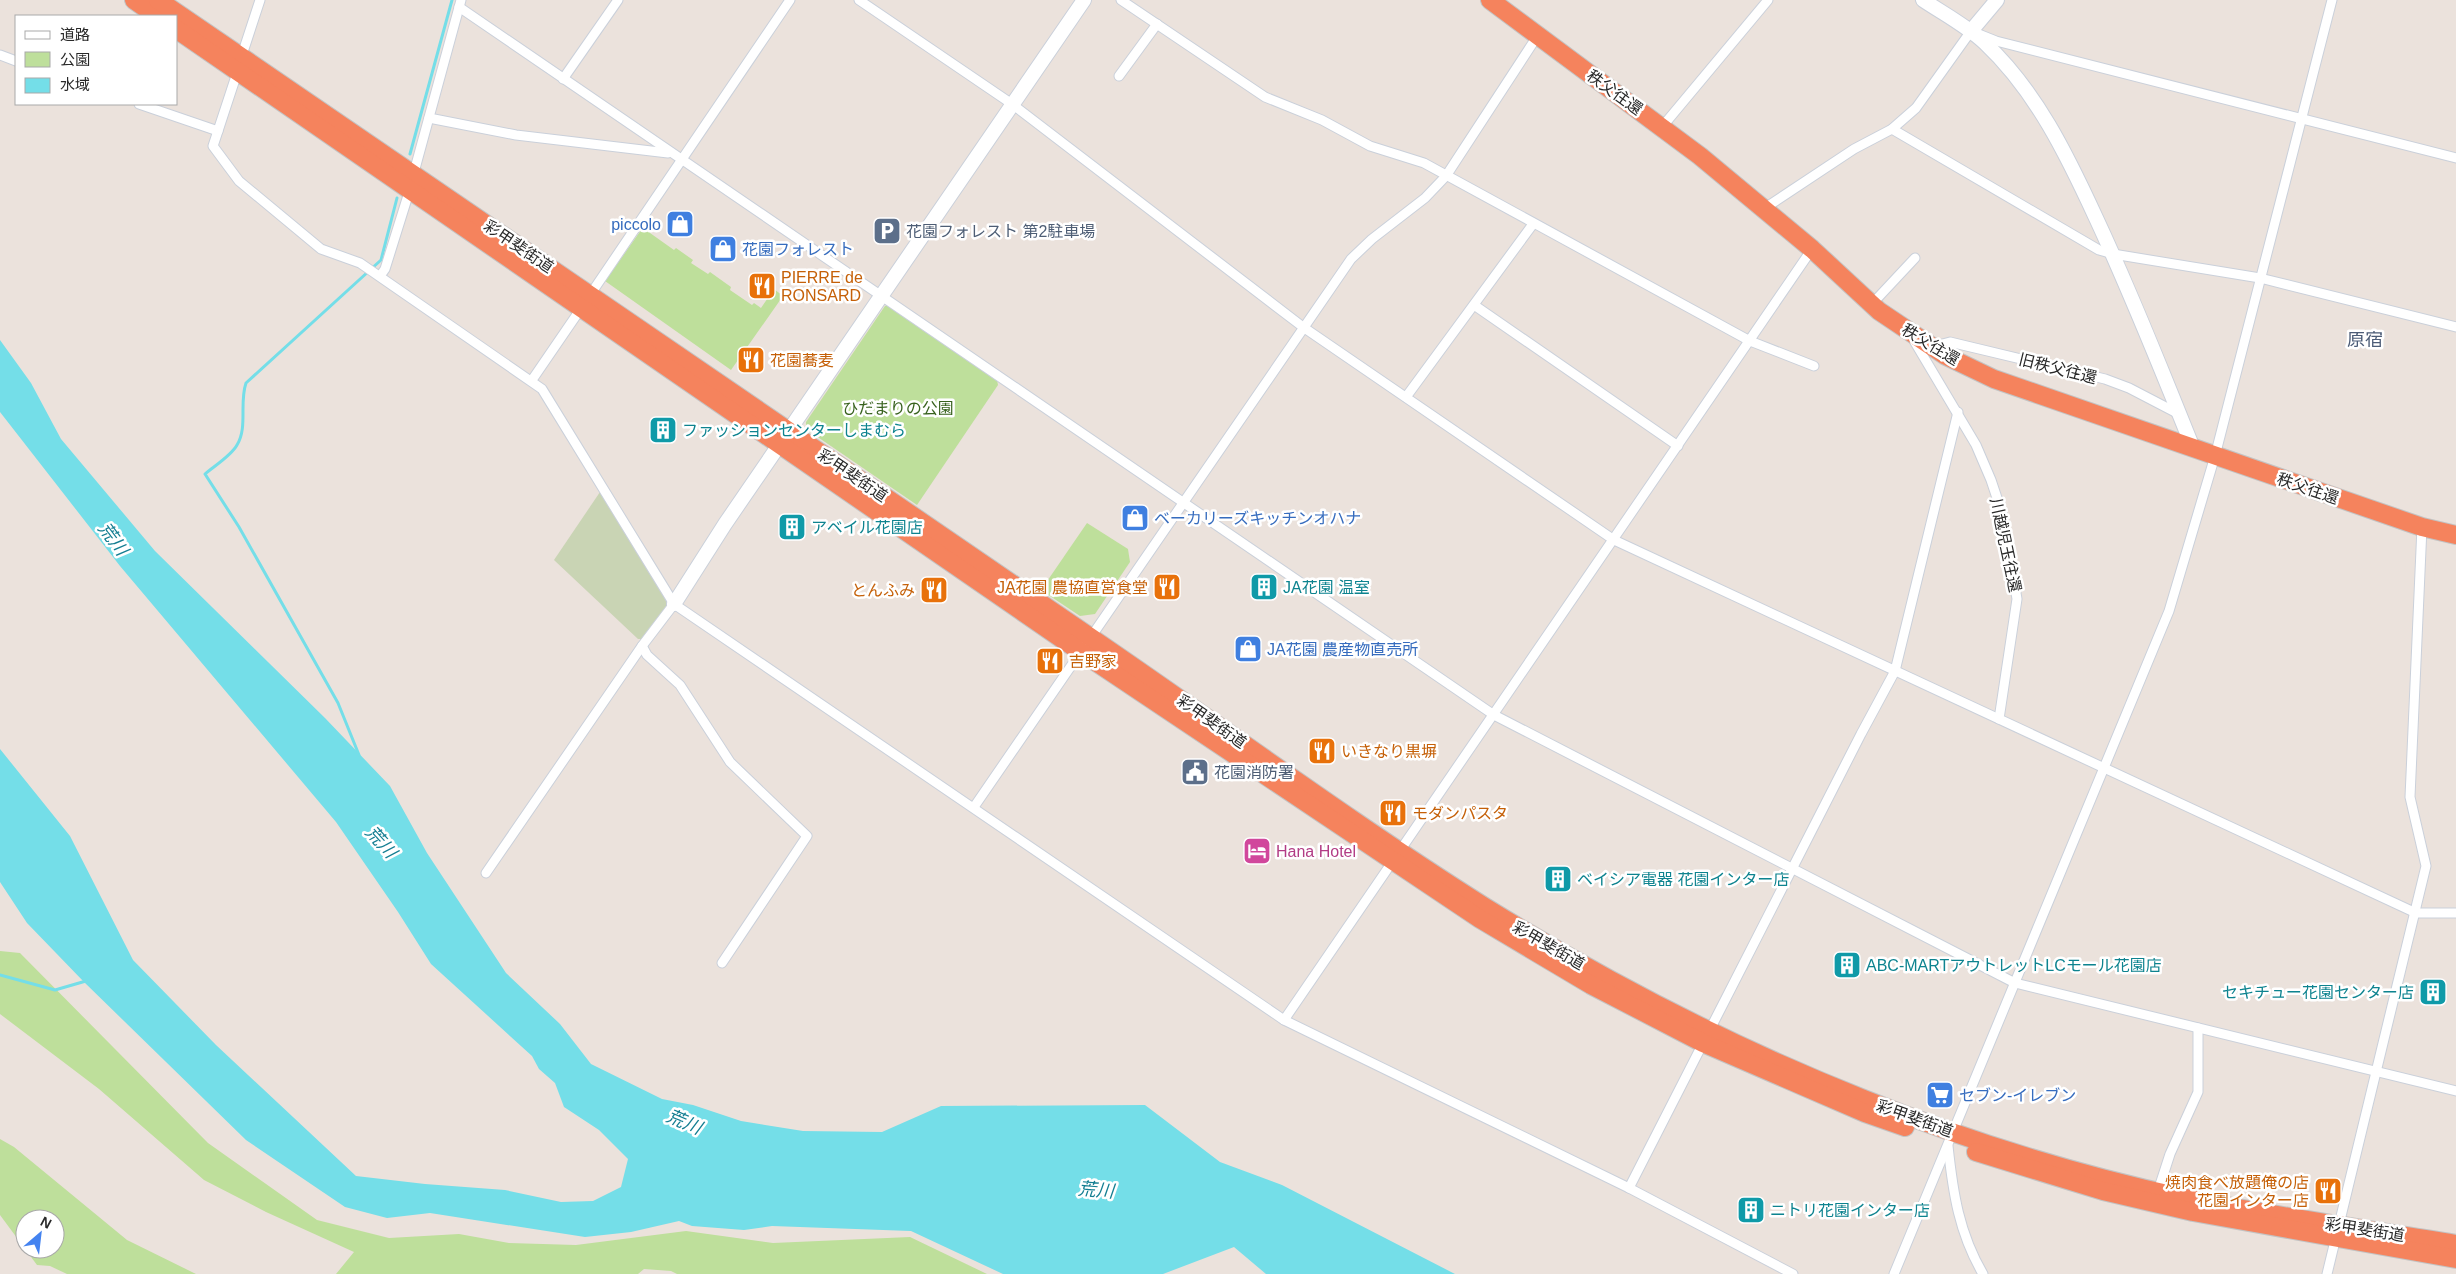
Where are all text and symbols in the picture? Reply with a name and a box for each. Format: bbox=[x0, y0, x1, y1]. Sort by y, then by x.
legend bbox=[15, 15, 178, 105]
text: 道路 bbox=[60, 26, 90, 43]
text: 公園 bbox=[60, 51, 90, 68]
street label: 秩父往還 bbox=[1584, 67, 1646, 118]
text: 水域 bbox=[60, 76, 90, 93]
shop icon: piccolo bbox=[665, 209, 695, 239]
place label: piccolo bbox=[611, 216, 661, 233]
parking icon: 花園フォレスト 第2駐車場 bbox=[872, 216, 902, 246]
street label: 彩甲斐街道 bbox=[481, 217, 557, 276]
place label: 花園フォレスト 第2駐車場 bbox=[906, 223, 1095, 240]
shop icon: 花園フォレスト bbox=[708, 234, 738, 264]
place label: 花園フォレスト bbox=[742, 241, 854, 258]
place label: PIERRE de RONSARD bbox=[781, 269, 863, 304]
restaurant icon: PIERRE de RONSARD bbox=[747, 271, 777, 301]
street label: 秩父往還 bbox=[1899, 321, 1963, 368]
district label: 原宿 bbox=[2347, 330, 2383, 350]
restaurant icon: 花園蕎麦 bbox=[736, 345, 766, 375]
street label: 旧秩父往還 bbox=[2017, 351, 2099, 386]
place label: 花園蕎麦 bbox=[770, 352, 834, 369]
park label: ひだまりの公園 bbox=[842, 400, 954, 417]
building icon: ファッションセンターしまむら bbox=[648, 415, 678, 445]
place label: ファッションセンターしまむら bbox=[682, 422, 906, 439]
street label: 彩甲斐街道 bbox=[815, 446, 891, 505]
street label: 秩父往還 bbox=[2275, 470, 2341, 507]
street label: 川越児玉往還 bbox=[1987, 496, 2024, 594]
shop icon: ベーカリーズキッチンオハナ bbox=[1120, 503, 1150, 533]
place label: ベーカリーズキッチンオハナ bbox=[1154, 510, 1361, 527]
building icon: アベイル花園店 bbox=[777, 512, 807, 542]
water label: 荒川 bbox=[94, 519, 133, 561]
place label: アベイル花園店 bbox=[811, 519, 923, 536]
restaurant icon: JA花園 農協直営食堂 bbox=[1152, 572, 1182, 602]
building icon: JA花園 温室 bbox=[1249, 572, 1279, 602]
restaurant icon: とんふみ bbox=[919, 575, 949, 605]
place label: JA花園 農協直営食堂 bbox=[997, 579, 1148, 596]
place label: JA花園 温室 bbox=[1283, 579, 1370, 596]
place label: とんふみ bbox=[851, 582, 915, 599]
shop icon: JA花園 農産物直売所 bbox=[1233, 634, 1263, 664]
place label: JA花園 農産物直売所 bbox=[1267, 641, 1418, 658]
restaurant icon: 吉野家 bbox=[1035, 646, 1065, 676]
place label: 吉野家 bbox=[1069, 653, 1117, 670]
street label: 彩甲斐街道 bbox=[1174, 691, 1249, 751]
restaurant icon: いきなり黒塀 bbox=[1307, 736, 1337, 766]
place label: いきなり黒塀 bbox=[1341, 743, 1437, 760]
public building icon: 花園消防署 bbox=[1180, 757, 1210, 787]
place label: 花園消防署 bbox=[1214, 764, 1294, 781]
restaurant icon: モダンパスタ bbox=[1378, 798, 1408, 828]
place label: モダンパスタ bbox=[1412, 805, 1508, 822]
water label: 荒川 bbox=[362, 822, 402, 864]
hotel icon: Hana Hotel bbox=[1242, 836, 1272, 866]
place label: Hana Hotel bbox=[1276, 843, 1356, 860]
building icon: ベイシア電器 花園インター店 bbox=[1543, 864, 1573, 894]
place label: ベイシア電器 花園インター店 bbox=[1577, 871, 1789, 888]
street label: 彩甲斐街道 bbox=[1510, 918, 1588, 973]
building icon: ABC-MARTアウトレットLCモール花園店 bbox=[1832, 950, 1862, 980]
place label: ABC-MARTアウトレットLCモール花園店 bbox=[1866, 957, 2162, 974]
building icon: セキチュー花園センター店 bbox=[2418, 977, 2448, 1007]
place label: セキチュー花園センター店 bbox=[2222, 984, 2414, 1001]
supermarket icon: セブン-イレブン bbox=[1925, 1080, 1955, 1110]
place label: セブン-イレブン bbox=[1959, 1087, 2076, 1104]
street label: 彩甲斐街道 bbox=[1874, 1097, 1955, 1140]
water label: 荒川 bbox=[664, 1106, 706, 1139]
place label: 焼肉食べ放題俺の店 花園インター店 bbox=[2165, 1174, 2309, 1209]
restaurant icon: 焼肉食べ放題俺の店 花園インター店 bbox=[2313, 1176, 2343, 1206]
water label: 荒川 bbox=[1077, 1178, 1117, 1202]
building icon: ニトリ花園インター店 bbox=[1736, 1195, 1766, 1225]
place label: ニトリ花園インター店 bbox=[1770, 1202, 1930, 1219]
north arrow bbox=[15, 1209, 65, 1259]
text: N bbox=[38, 1213, 54, 1232]
street label: 彩甲斐街道 bbox=[2324, 1215, 2406, 1244]

